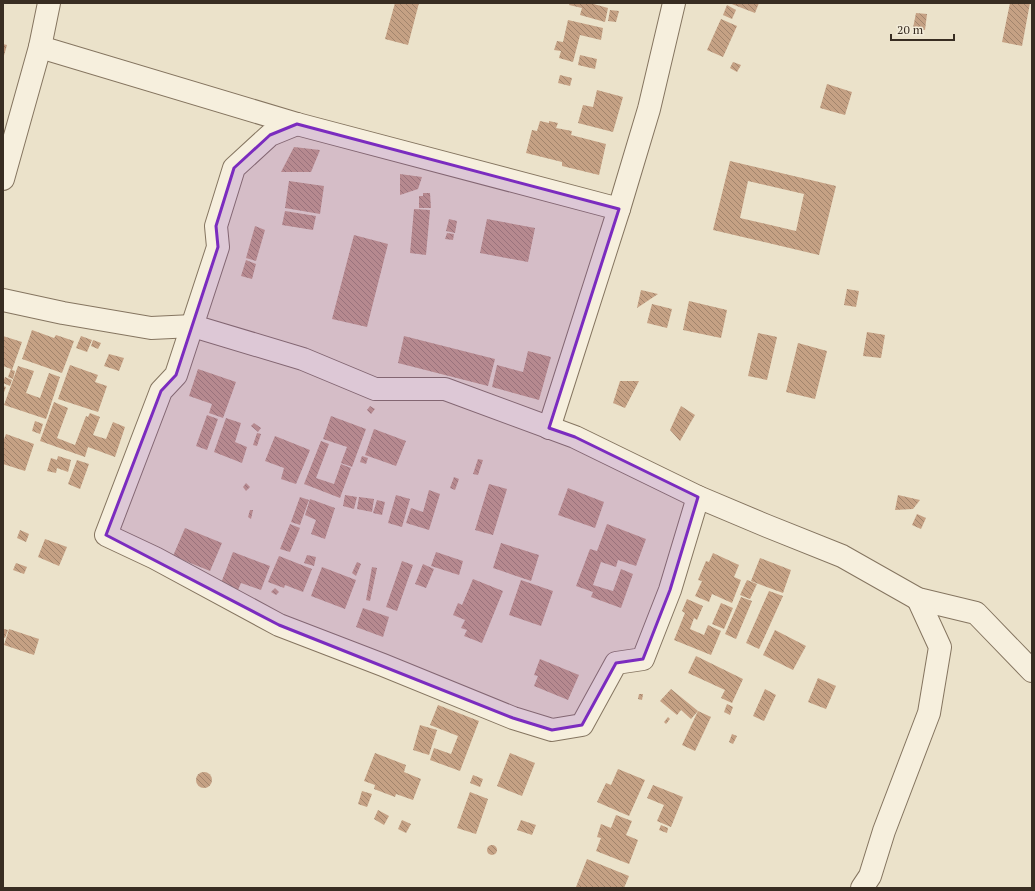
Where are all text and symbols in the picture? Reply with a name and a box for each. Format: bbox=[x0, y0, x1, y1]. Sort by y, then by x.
scale bar bbox=[891, 16, 954, 42]
text: 20 m bbox=[897, 22, 924, 37]

